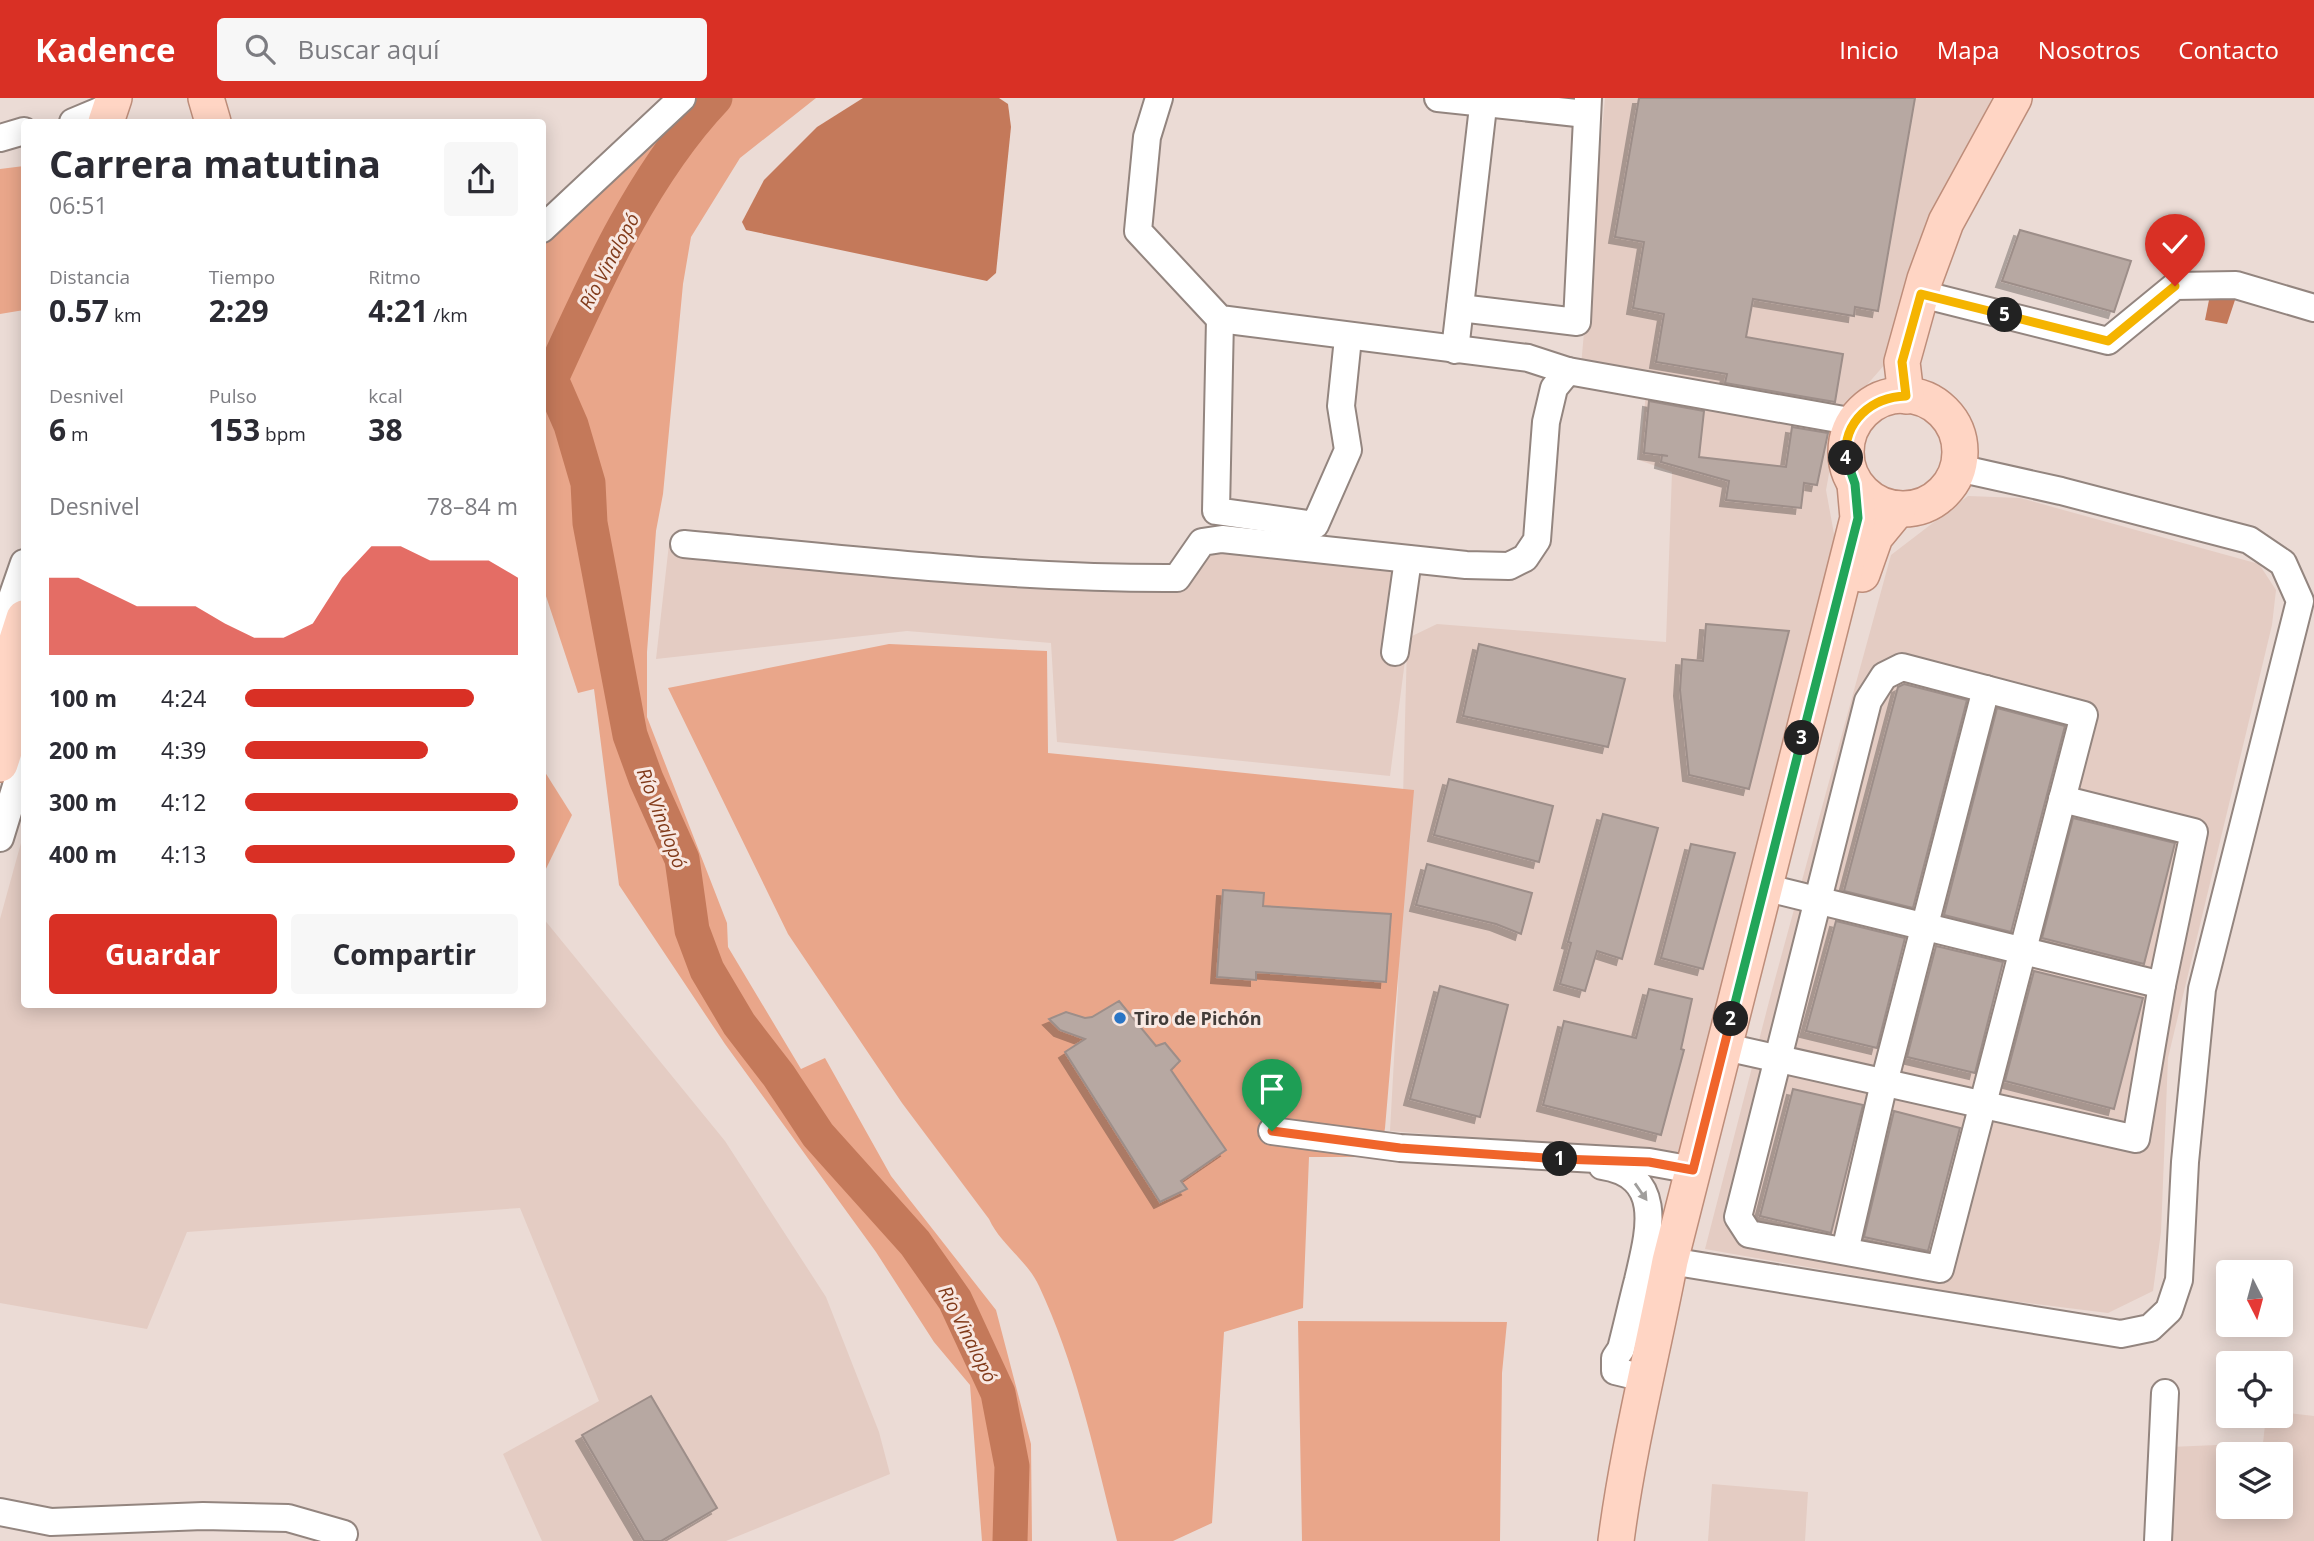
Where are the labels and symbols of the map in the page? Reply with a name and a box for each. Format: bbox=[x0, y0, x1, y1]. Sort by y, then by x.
water label: Río Vinalopó bbox=[573, 208, 645, 314]
pin bbox=[2145, 214, 2205, 286]
pin: 5 bbox=[1988, 298, 2022, 332]
pin: 4 bbox=[1828, 440, 1864, 476]
pin: 3 bbox=[1784, 720, 1820, 756]
water label: Río Vinalopó bbox=[631, 764, 693, 872]
pin: 2 bbox=[1714, 1002, 1748, 1037]
place label: Tiro de Pichón bbox=[1134, 1006, 1261, 1030]
marker: Tiro de Pichón bbox=[1112, 1010, 1128, 1026]
pin bbox=[1242, 1059, 1302, 1131]
pin: 1 bbox=[1542, 1142, 1578, 1176]
one-way arrow bbox=[1634, 1183, 1648, 1201]
north arrow bbox=[2216, 1260, 2292, 1337]
water label: Río Vinalopó bbox=[932, 1281, 1004, 1387]

